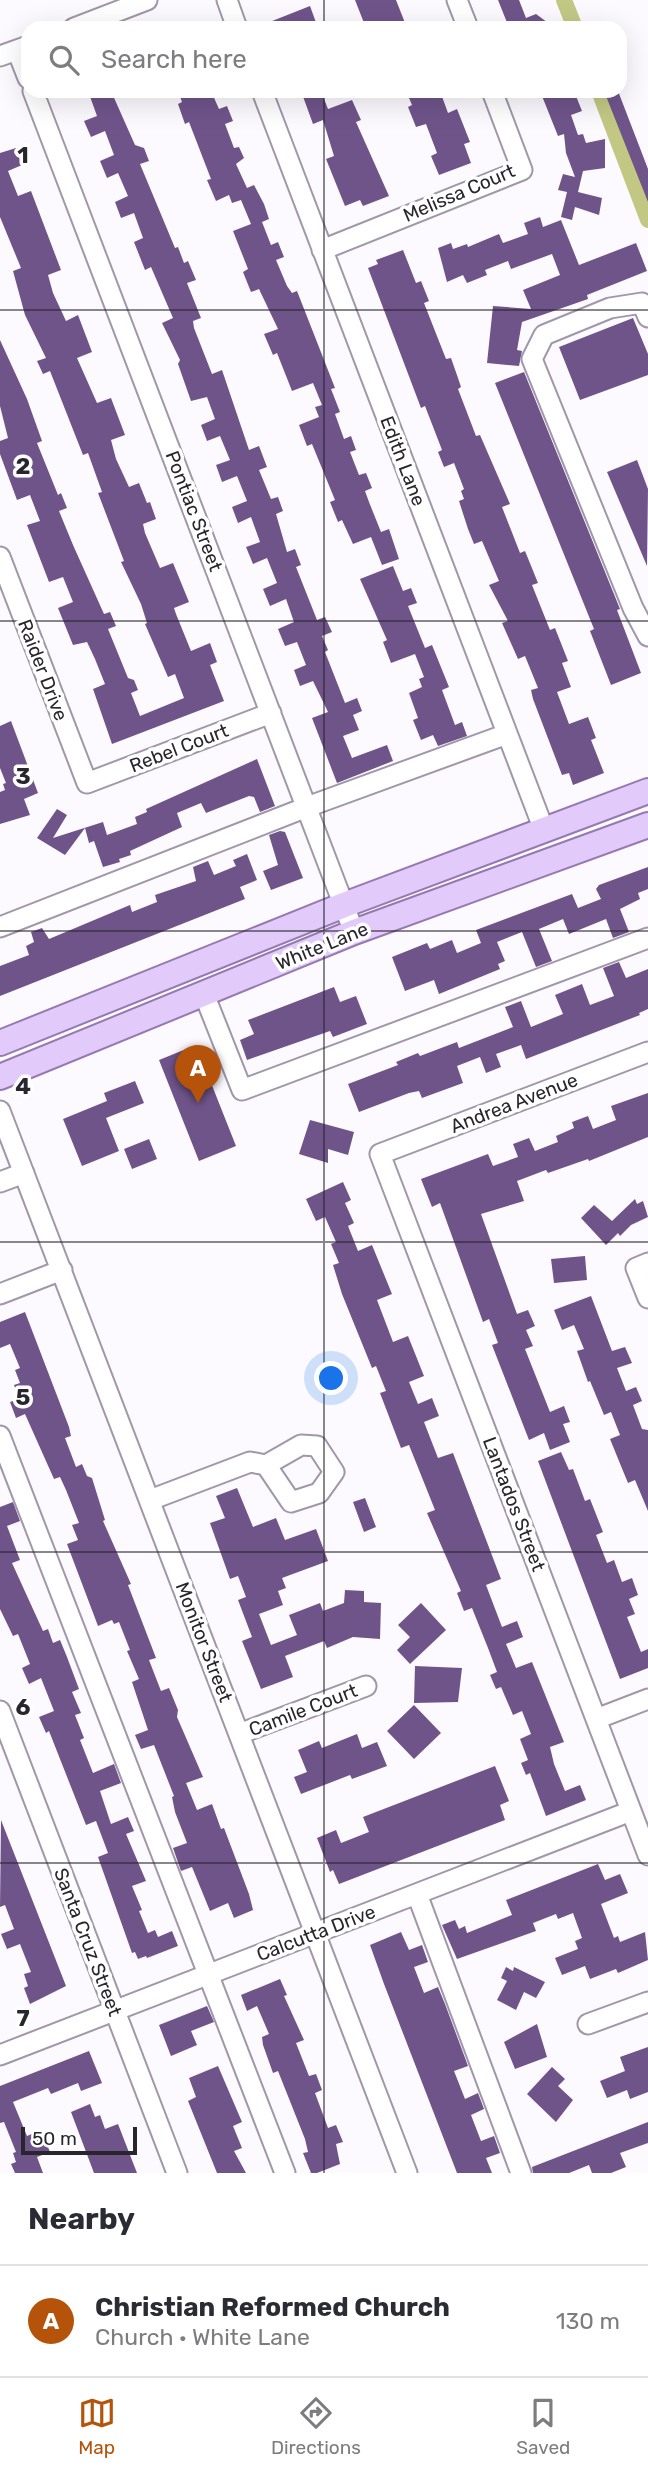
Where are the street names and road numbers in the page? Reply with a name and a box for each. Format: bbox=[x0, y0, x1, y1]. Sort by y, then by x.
street label: Melissa Court bbox=[400, 159, 519, 227]
street label: Edith Lane bbox=[375, 413, 431, 509]
street label: Pontiac Street bbox=[161, 448, 228, 575]
street label: Raider Drive bbox=[13, 616, 73, 724]
street label: Rebel Court bbox=[126, 718, 232, 777]
street label: White Lane bbox=[273, 917, 371, 975]
street label: Andrea Avenue bbox=[447, 1068, 581, 1138]
street label: Lantados Street bbox=[478, 1434, 550, 1575]
street label: Monitor Street bbox=[171, 1579, 238, 1706]
street label: Camile Court bbox=[246, 1679, 361, 1741]
street label: Santa Cruz Street bbox=[49, 1865, 127, 2020]
street label: Calcutta Drive bbox=[253, 1900, 379, 1966]

